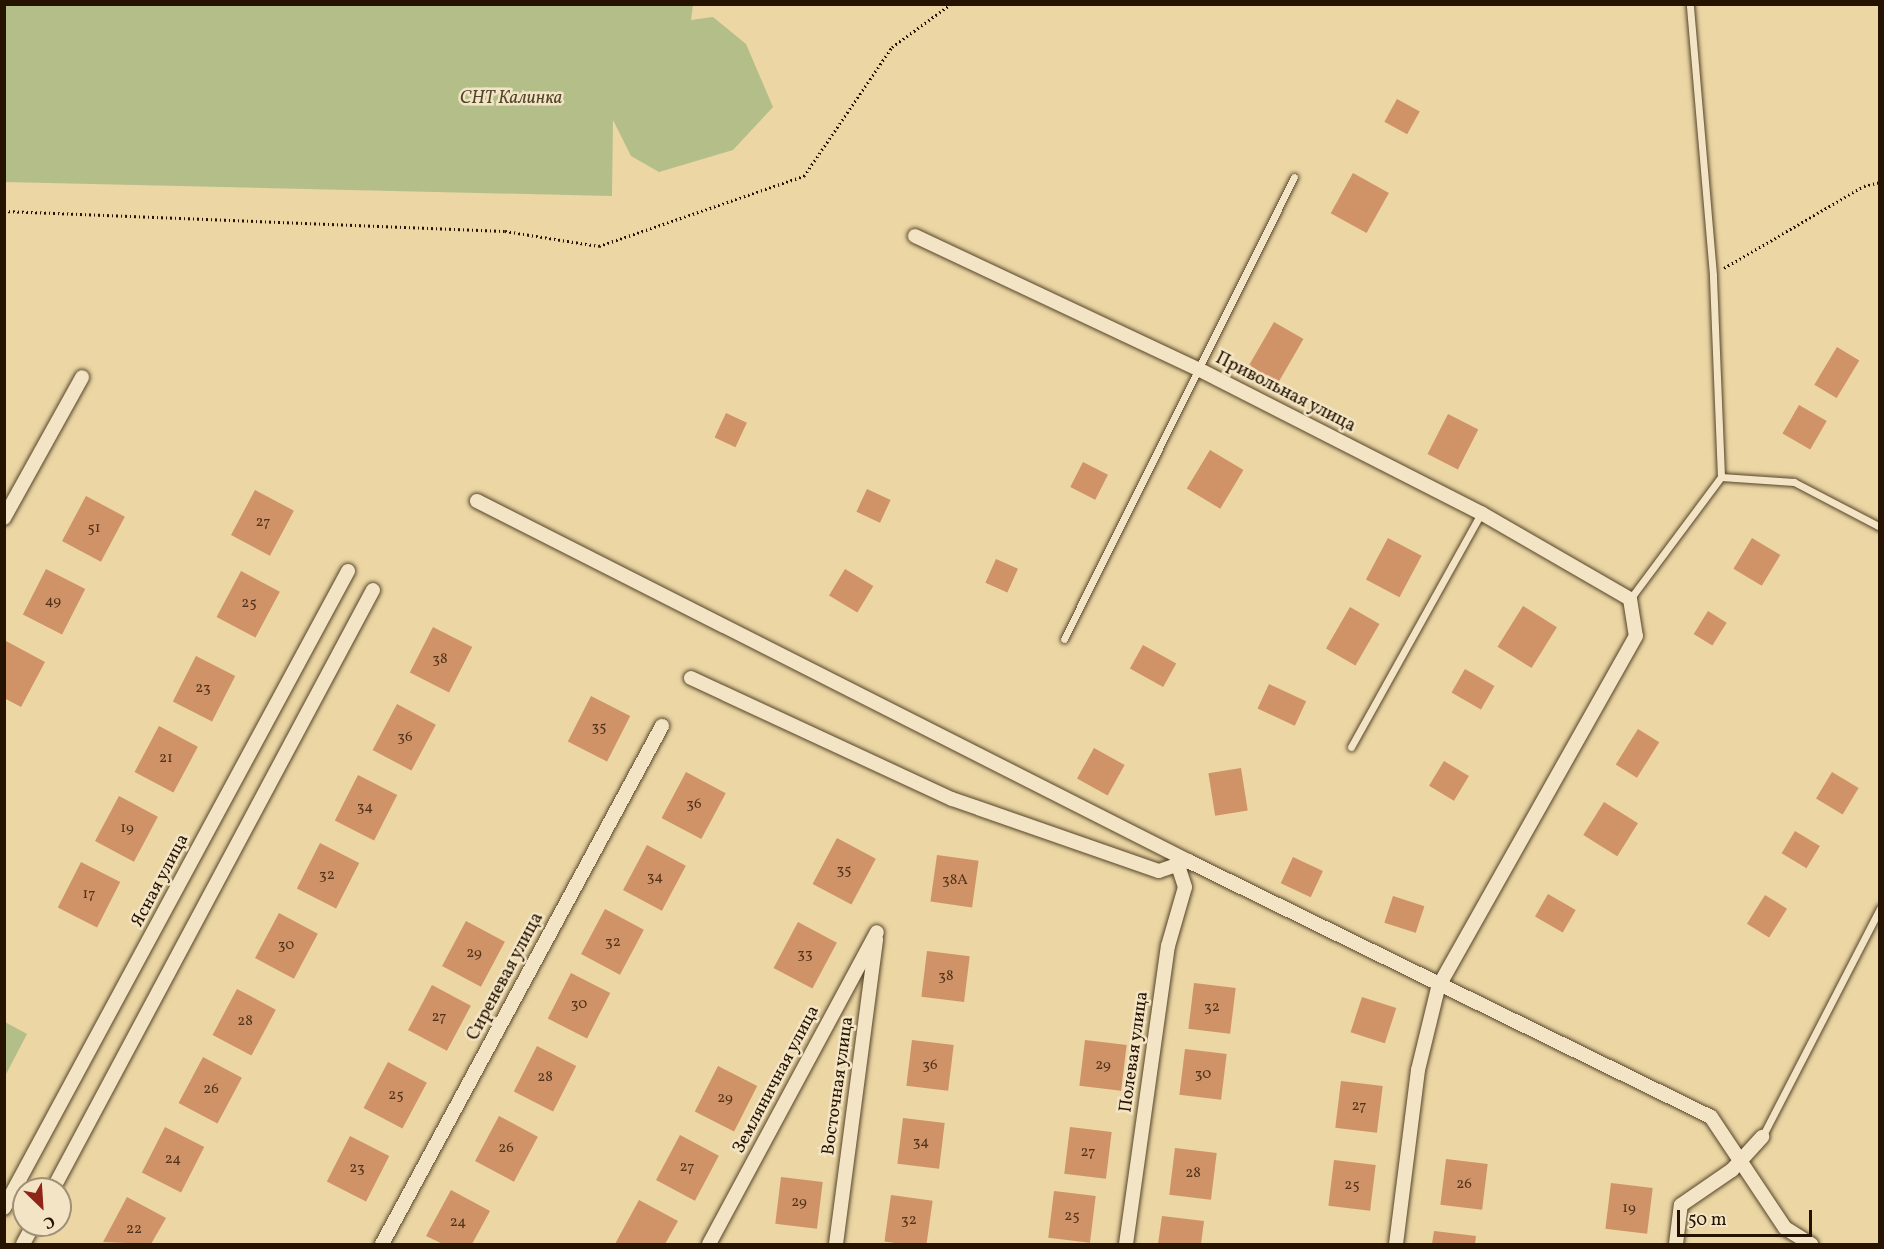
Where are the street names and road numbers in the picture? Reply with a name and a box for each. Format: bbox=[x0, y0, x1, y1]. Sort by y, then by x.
street label: Привольная улица bbox=[1211, 348, 1359, 438]
street label: Ясная улица bbox=[127, 831, 195, 931]
street label: Сиреневая улица bbox=[463, 909, 549, 1045]
street label: Полевая улица bbox=[1116, 990, 1154, 1114]
street label: Земляничная улица bbox=[729, 1002, 825, 1158]
street label: Восточная улица bbox=[819, 1015, 859, 1157]

